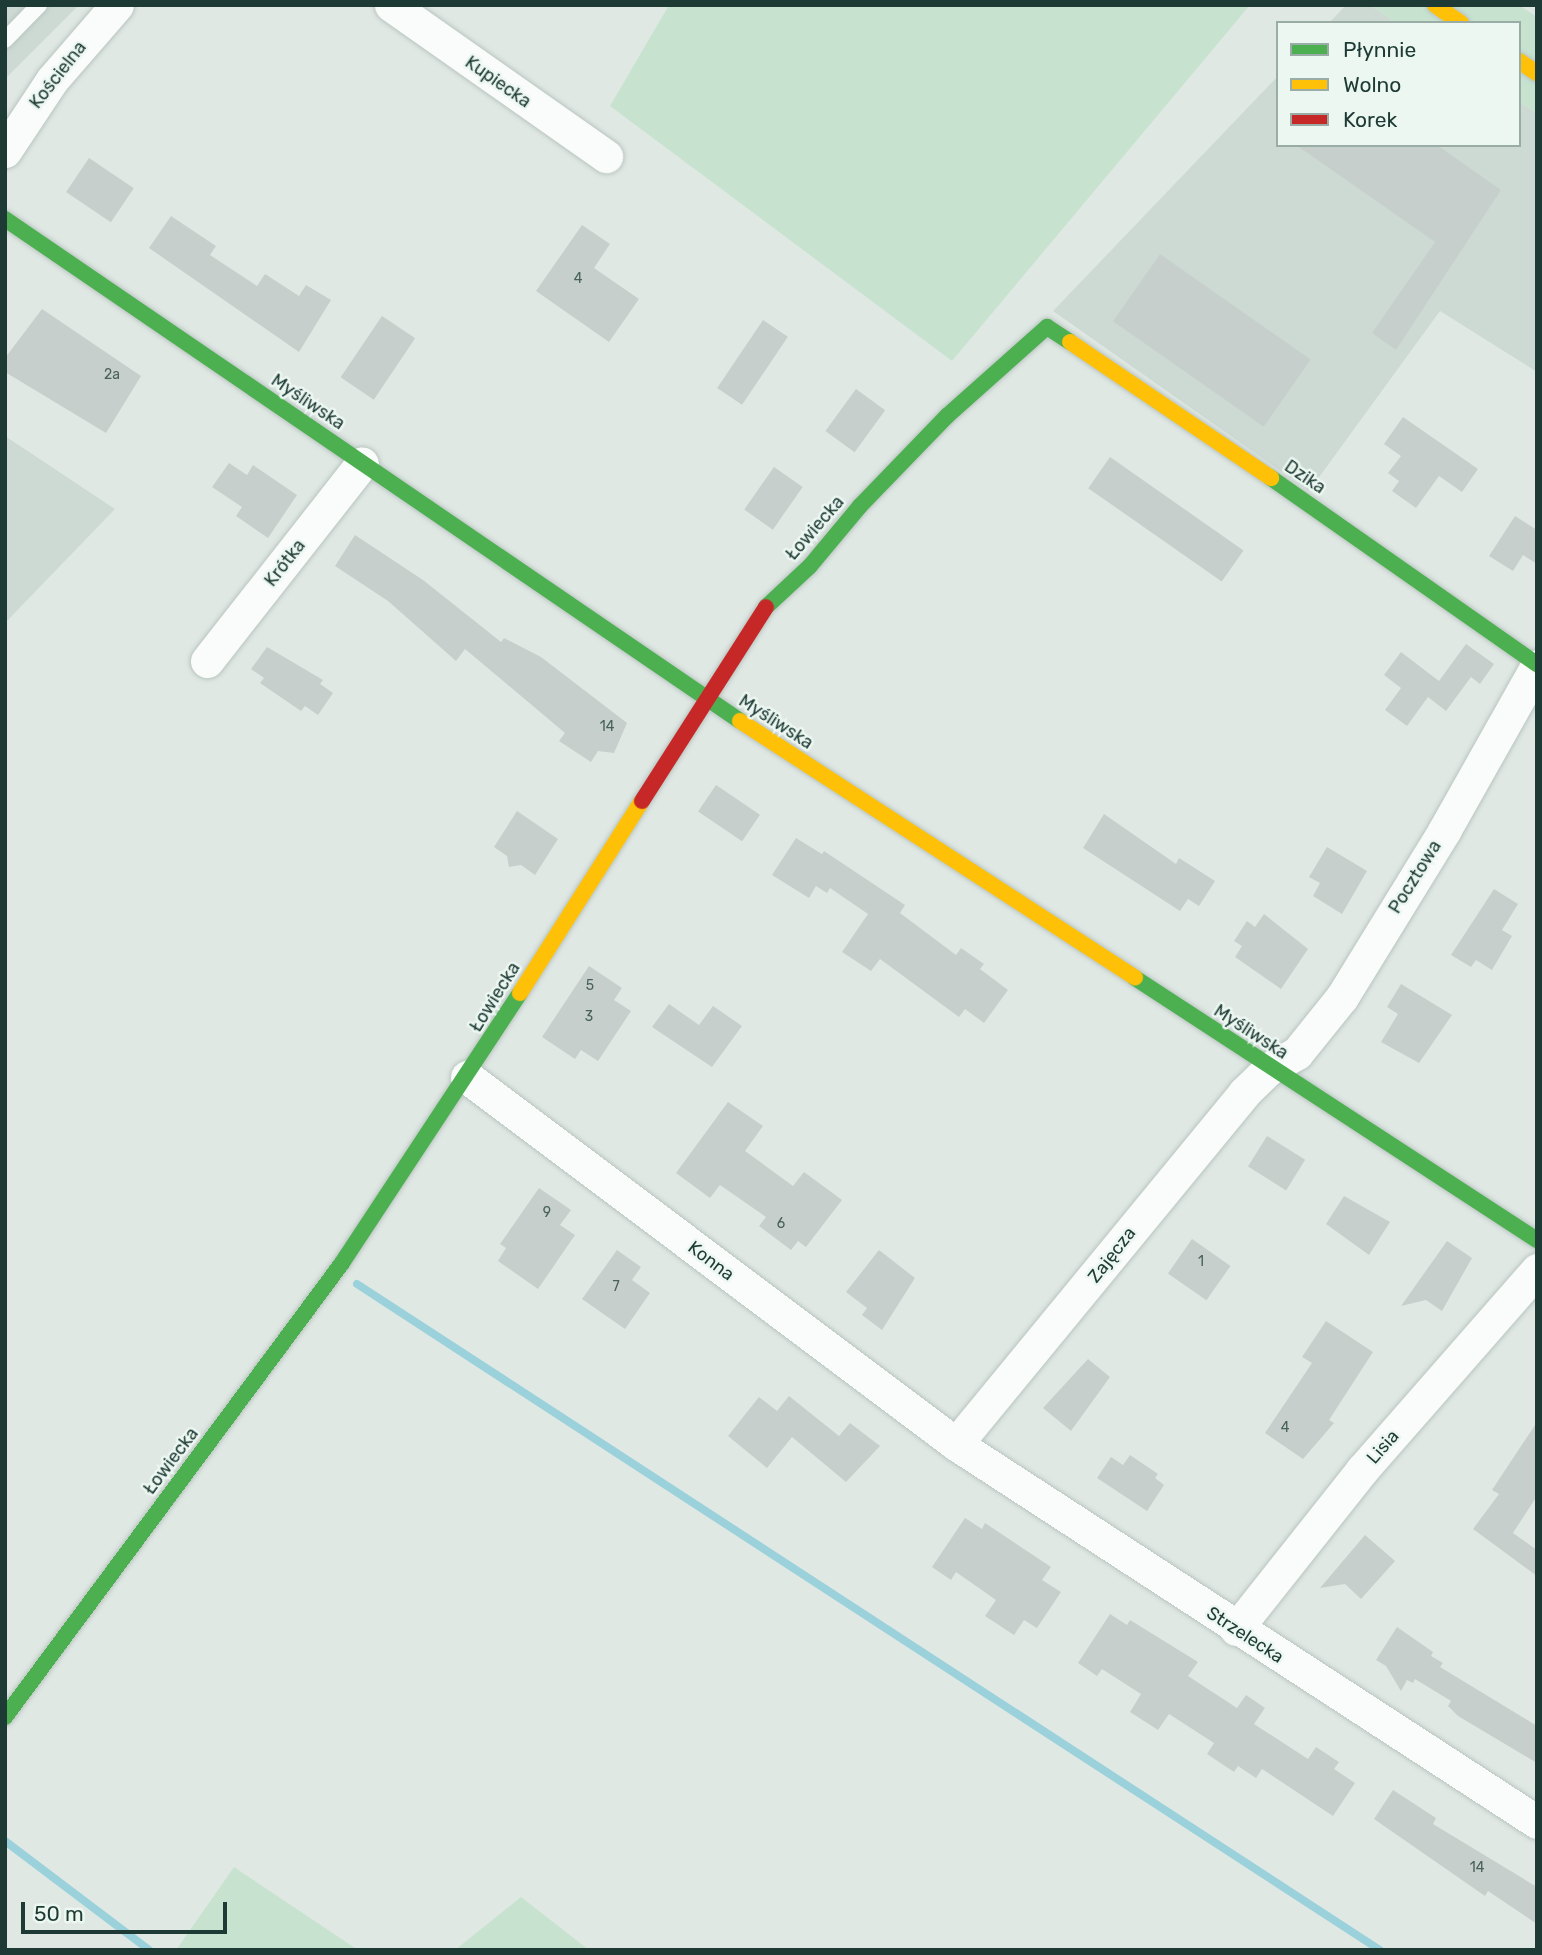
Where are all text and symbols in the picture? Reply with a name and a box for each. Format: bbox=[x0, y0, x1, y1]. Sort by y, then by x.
legend bbox=[1276, 21, 1521, 147]
street label: Kościelna bbox=[25, 37, 91, 113]
text: Płynnie bbox=[1343, 37, 1416, 62]
street label: Kupiecka bbox=[461, 52, 535, 112]
text: Wolno bbox=[1343, 72, 1401, 97]
text: Korek bbox=[1343, 107, 1397, 132]
house number: 4 bbox=[574, 271, 582, 287]
house number: 2a bbox=[104, 367, 120, 383]
street label: Myśliwska bbox=[267, 369, 349, 435]
street label: Dzika bbox=[1280, 455, 1330, 499]
street label: Łowiecka bbox=[781, 491, 849, 565]
street label: Krótka bbox=[260, 535, 310, 591]
street label: Myśliwska bbox=[735, 690, 817, 754]
house number: 14 bbox=[600, 719, 614, 735]
street label: Pocztowa bbox=[1384, 836, 1446, 918]
street label: Łowiecka bbox=[465, 958, 525, 1036]
house number: 5 bbox=[586, 978, 594, 994]
street label: Myśliwska bbox=[1210, 1000, 1292, 1064]
house number: 3 bbox=[585, 1009, 593, 1025]
house number: 9 bbox=[543, 1205, 551, 1221]
house number: 6 bbox=[777, 1216, 785, 1232]
street label: Zajęcza bbox=[1084, 1223, 1140, 1287]
street label: Konna bbox=[684, 1237, 738, 1285]
house number: 1 bbox=[1198, 1254, 1204, 1270]
house number: 7 bbox=[612, 1279, 620, 1295]
house number: 4 bbox=[1281, 1420, 1289, 1436]
street label: Łowiecka bbox=[139, 1423, 203, 1499]
street label: Lisia bbox=[1362, 1426, 1404, 1468]
street label: Strzelecka bbox=[1202, 1602, 1288, 1668]
house number: 14 bbox=[1470, 1860, 1484, 1876]
scale bar bbox=[24, 1888, 231, 1932]
text: 50 m bbox=[34, 1901, 84, 1926]

